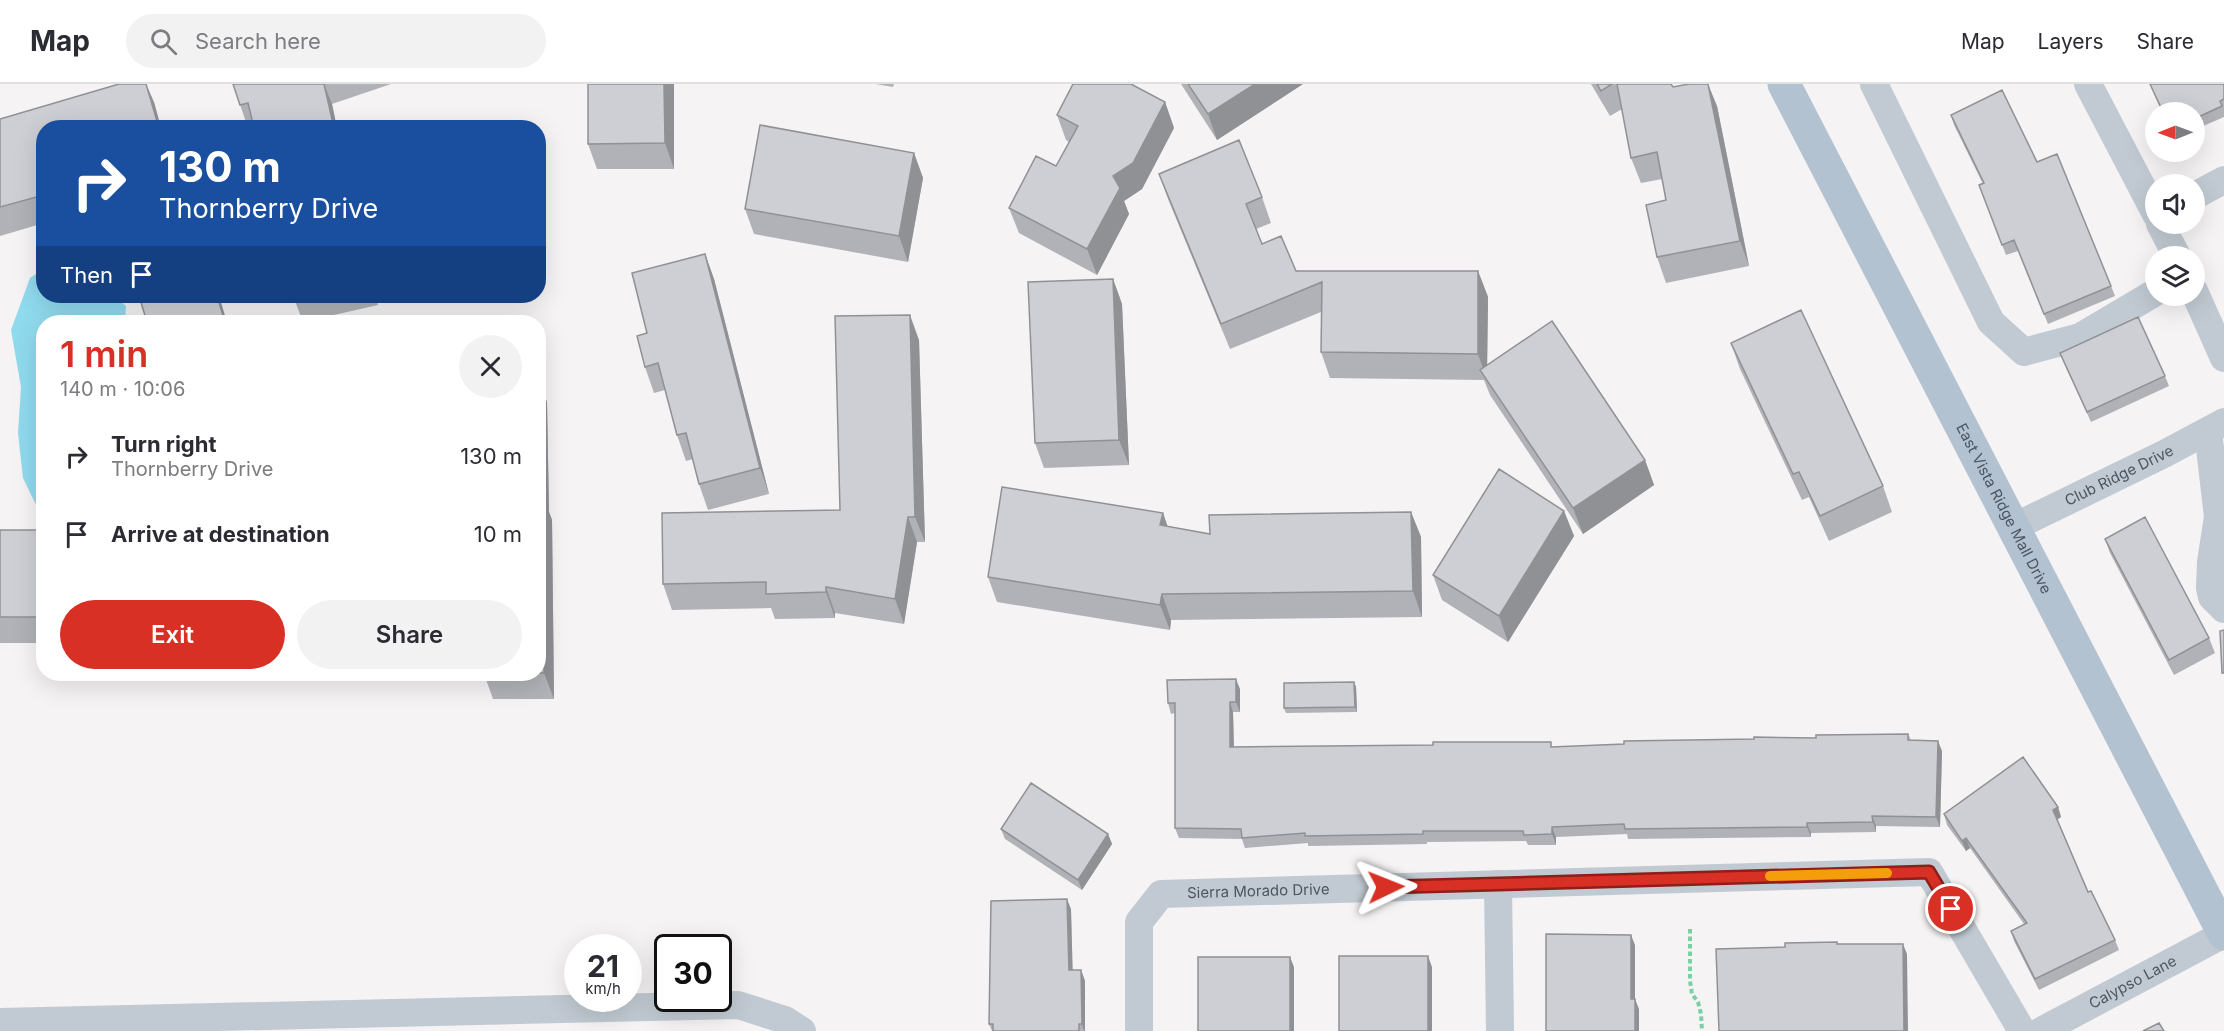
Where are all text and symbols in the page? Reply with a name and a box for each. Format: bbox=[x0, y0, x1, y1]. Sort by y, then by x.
search box bbox=[126, 14, 546, 68]
text: Map bbox=[30, 24, 90, 58]
icon: search bbox=[147, 25, 180, 58]
text: Search here bbox=[195, 28, 321, 54]
text: Map bbox=[1961, 29, 2005, 54]
text: Layers bbox=[2038, 29, 2104, 54]
text: Share bbox=[2137, 29, 2194, 54]
north arrow bbox=[2145, 102, 2205, 162]
map controls bbox=[2145, 102, 2205, 306]
text: 130 m bbox=[159, 141, 281, 192]
icon: right bbox=[60, 144, 138, 222]
button: sound bbox=[2145, 174, 2205, 234]
text: Thornberry Drive bbox=[159, 192, 378, 225]
button: layers bbox=[2145, 246, 2205, 306]
icon: arrive bbox=[125, 258, 158, 291]
text: Then bbox=[60, 262, 113, 288]
text: 1 min bbox=[60, 332, 148, 376]
button: close bbox=[459, 335, 522, 398]
text: 140 m · 10:06 bbox=[60, 377, 185, 401]
street label: East Vista Ridge Mall Drive bbox=[1952, 420, 2056, 597]
text: Turn right bbox=[111, 431, 217, 457]
icon: right bbox=[60, 440, 93, 473]
street label: Club Ridge Drive bbox=[2061, 441, 2177, 510]
text: 130 m bbox=[460, 443, 522, 469]
text: Thornberry Drive bbox=[111, 457, 273, 481]
icon: arrive bbox=[60, 518, 93, 551]
text: Arrive at destination bbox=[111, 521, 330, 547]
text: 10 m bbox=[474, 521, 522, 547]
button: Exit bbox=[60, 600, 285, 669]
button: Share bbox=[297, 600, 522, 669]
position arrow bbox=[1354, 855, 1418, 919]
street label: Sierra Morado Drive bbox=[1187, 879, 1330, 902]
pin bbox=[1925, 883, 1976, 934]
icon: arrive bbox=[1934, 892, 1967, 925]
speed limit sign: 30 bbox=[654, 934, 732, 1012]
text: 21 bbox=[587, 948, 619, 984]
street label: Calypso Lane bbox=[2086, 951, 2180, 1013]
text: km/h bbox=[585, 979, 621, 998]

